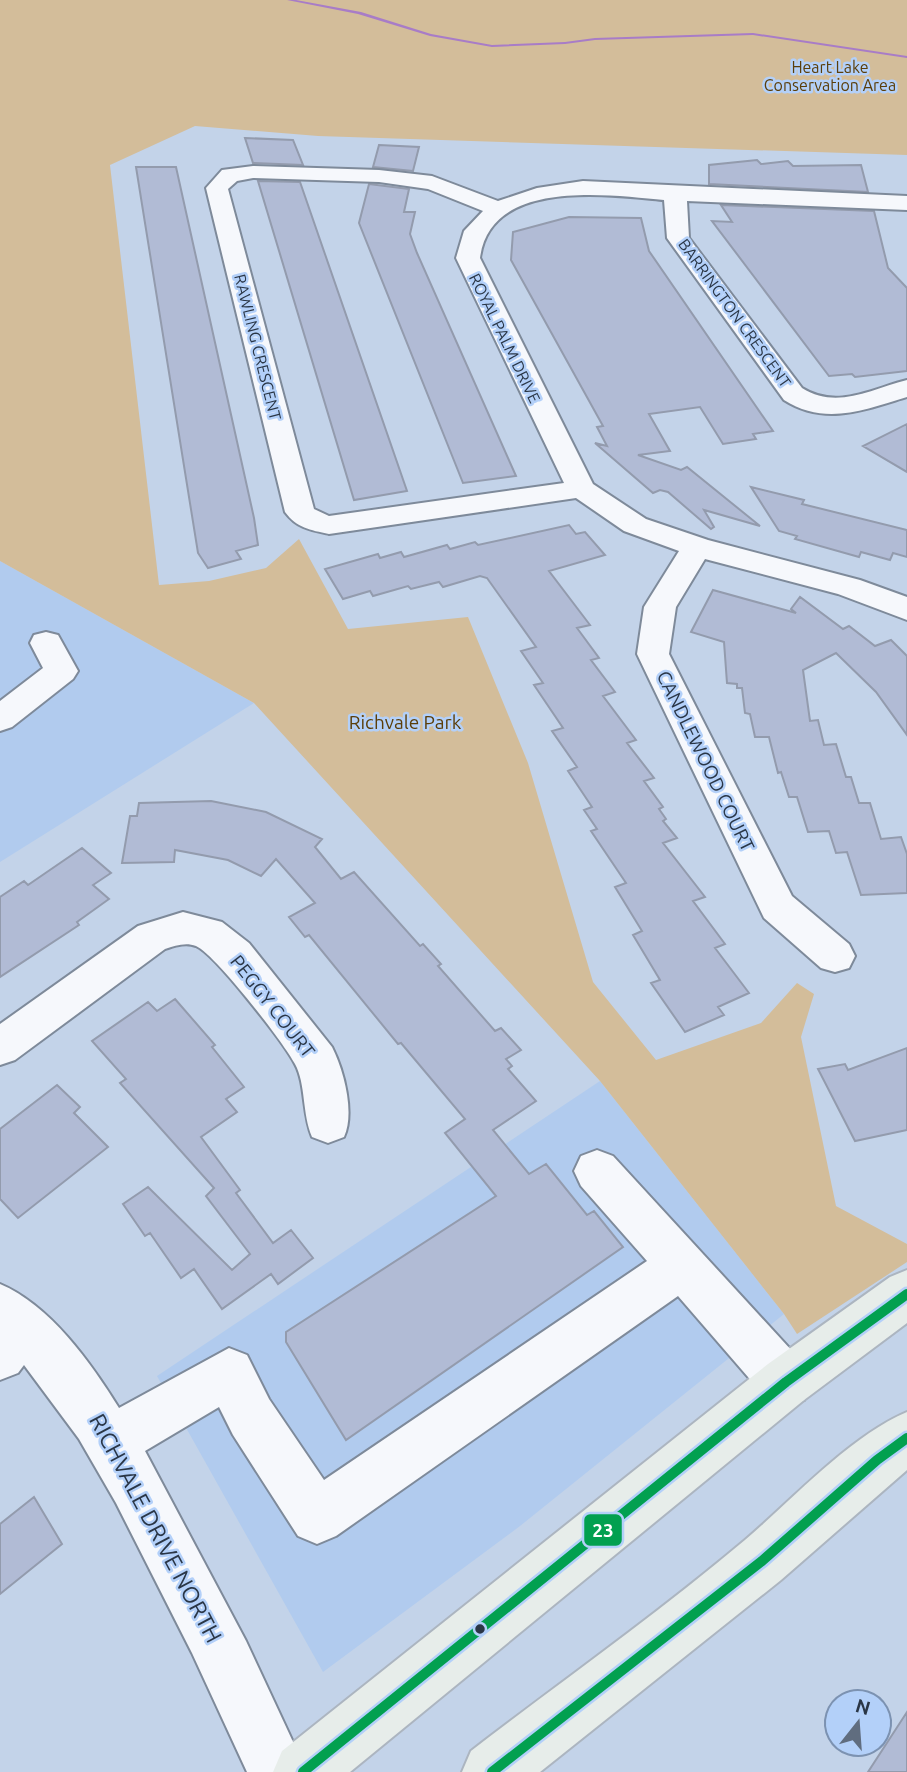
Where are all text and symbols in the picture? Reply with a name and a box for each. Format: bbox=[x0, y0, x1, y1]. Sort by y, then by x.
park label: Heart Lake Conservation Area bbox=[764, 58, 896, 94]
street label: BARRINGTON CRESCENT bbox=[675, 235, 795, 391]
street label: ROYAL PALM DRIVE bbox=[466, 270, 544, 406]
street label: RAWLING CRESCENT bbox=[231, 272, 285, 422]
street label: CANDLEWOOD COURT bbox=[653, 667, 759, 855]
park label: Richvale Park bbox=[349, 711, 462, 733]
street label: PEGGY COURT bbox=[226, 950, 320, 1062]
street label: RICHVALE DRIVE NORTH bbox=[85, 1409, 227, 1647]
line badge: 23 bbox=[583, 1513, 623, 1547]
text: 23 bbox=[592, 1519, 614, 1541]
unlabelled marker bbox=[473, 1622, 487, 1636]
north arrow bbox=[823, 1688, 893, 1758]
text: N bbox=[853, 1694, 873, 1719]

